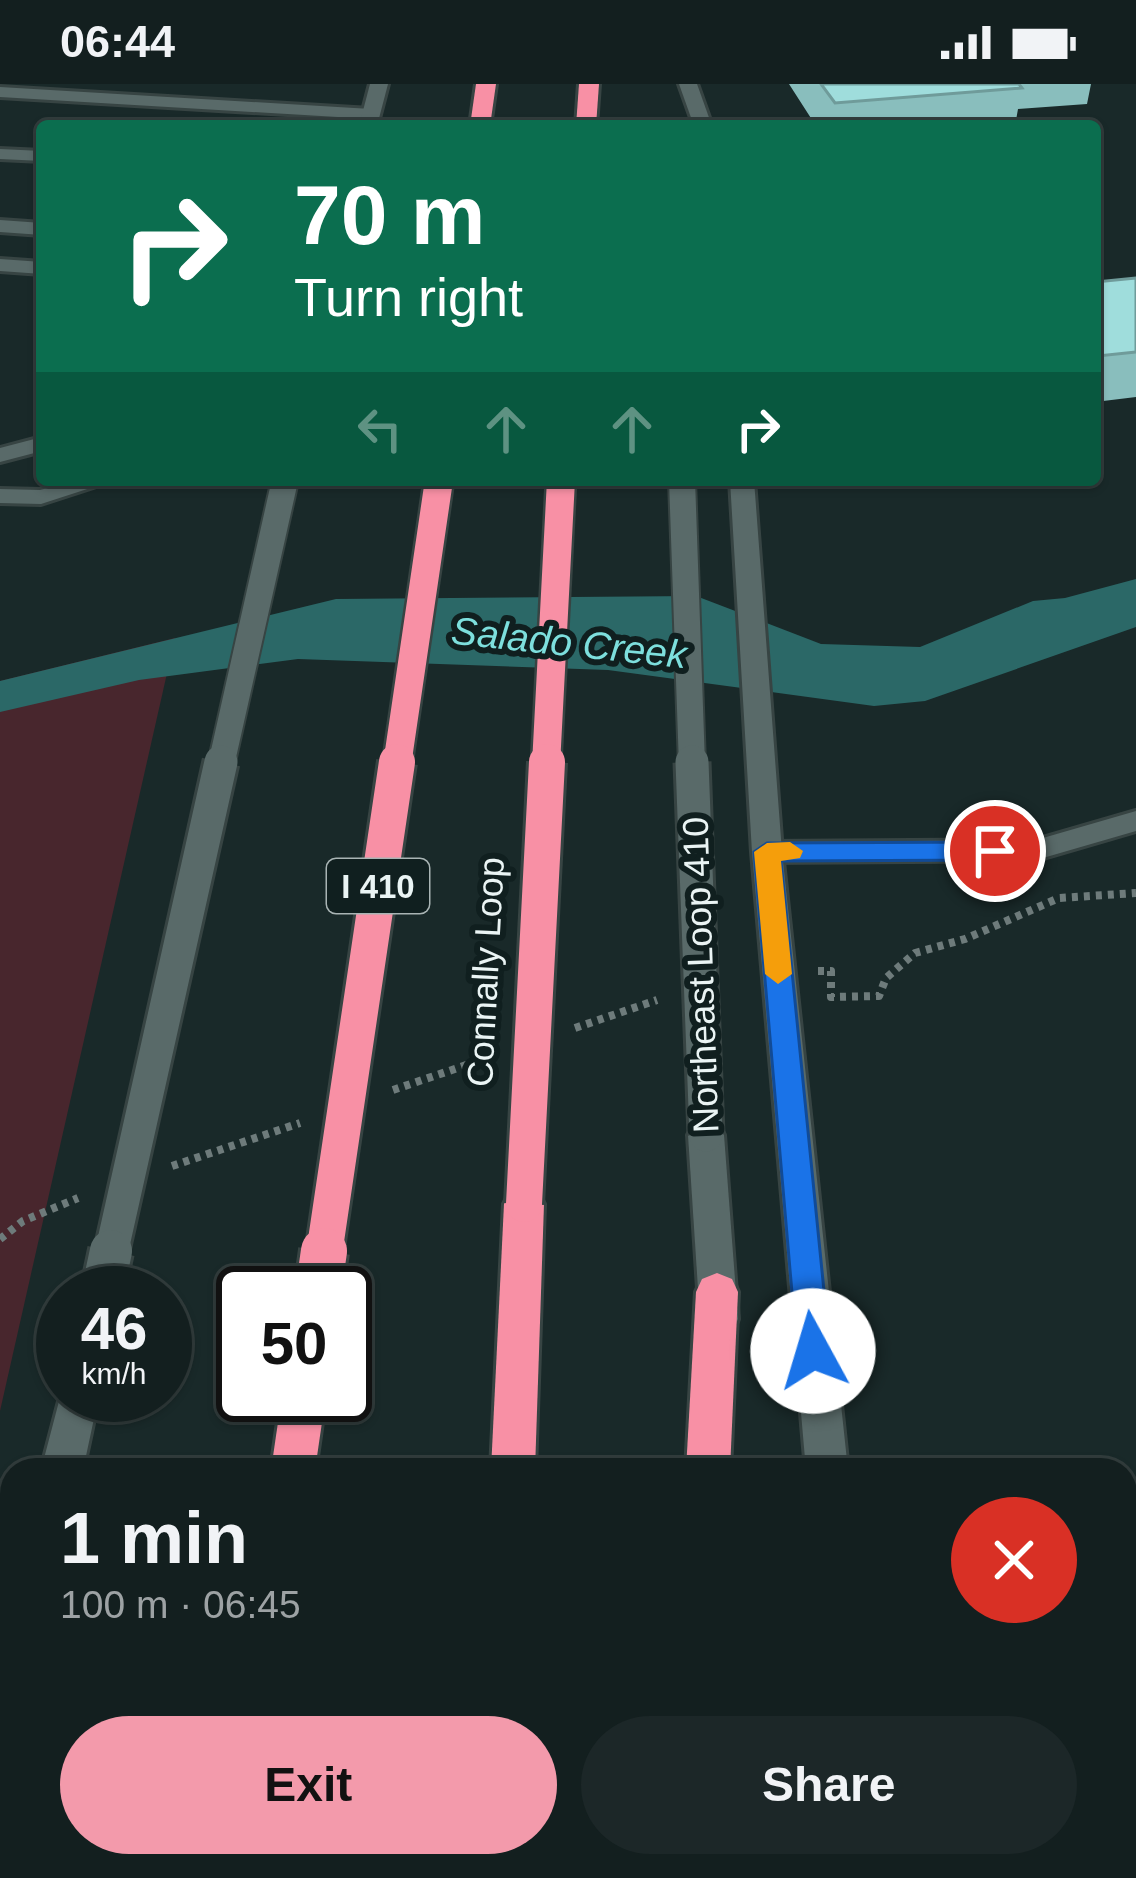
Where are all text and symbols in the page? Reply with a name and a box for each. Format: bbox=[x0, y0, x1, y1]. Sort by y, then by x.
text: 06:44 bbox=[60, 16, 175, 67]
icon: right bbox=[96, 168, 252, 324]
text: 70 m bbox=[294, 168, 485, 262]
text: Turn right bbox=[294, 267, 523, 327]
icon: left bbox=[347, 396, 413, 462]
icon: ahead bbox=[473, 396, 539, 462]
icon: ahead bbox=[599, 396, 665, 462]
icon: right bbox=[725, 396, 791, 462]
water label: Salado Creek bbox=[449, 609, 691, 676]
pin bbox=[944, 800, 1046, 902]
street label: Northeast Loop 410 bbox=[674, 816, 727, 1134]
icon: arrive bbox=[962, 818, 1028, 884]
street label: Connally Loop bbox=[459, 856, 512, 1088]
road number: I 410 bbox=[327, 859, 429, 913]
speed limit sign: 50 bbox=[216, 1266, 372, 1422]
position arrow bbox=[750, 1288, 876, 1414]
text: 46 bbox=[81, 1295, 147, 1362]
text: km/h bbox=[81, 1357, 147, 1390]
button: close bbox=[951, 1497, 1077, 1623]
text: 1 min bbox=[60, 1498, 248, 1578]
text: 100 m · 06:45 bbox=[60, 1583, 301, 1626]
button: Exit bbox=[60, 1716, 557, 1854]
button: Share bbox=[581, 1716, 1077, 1854]

